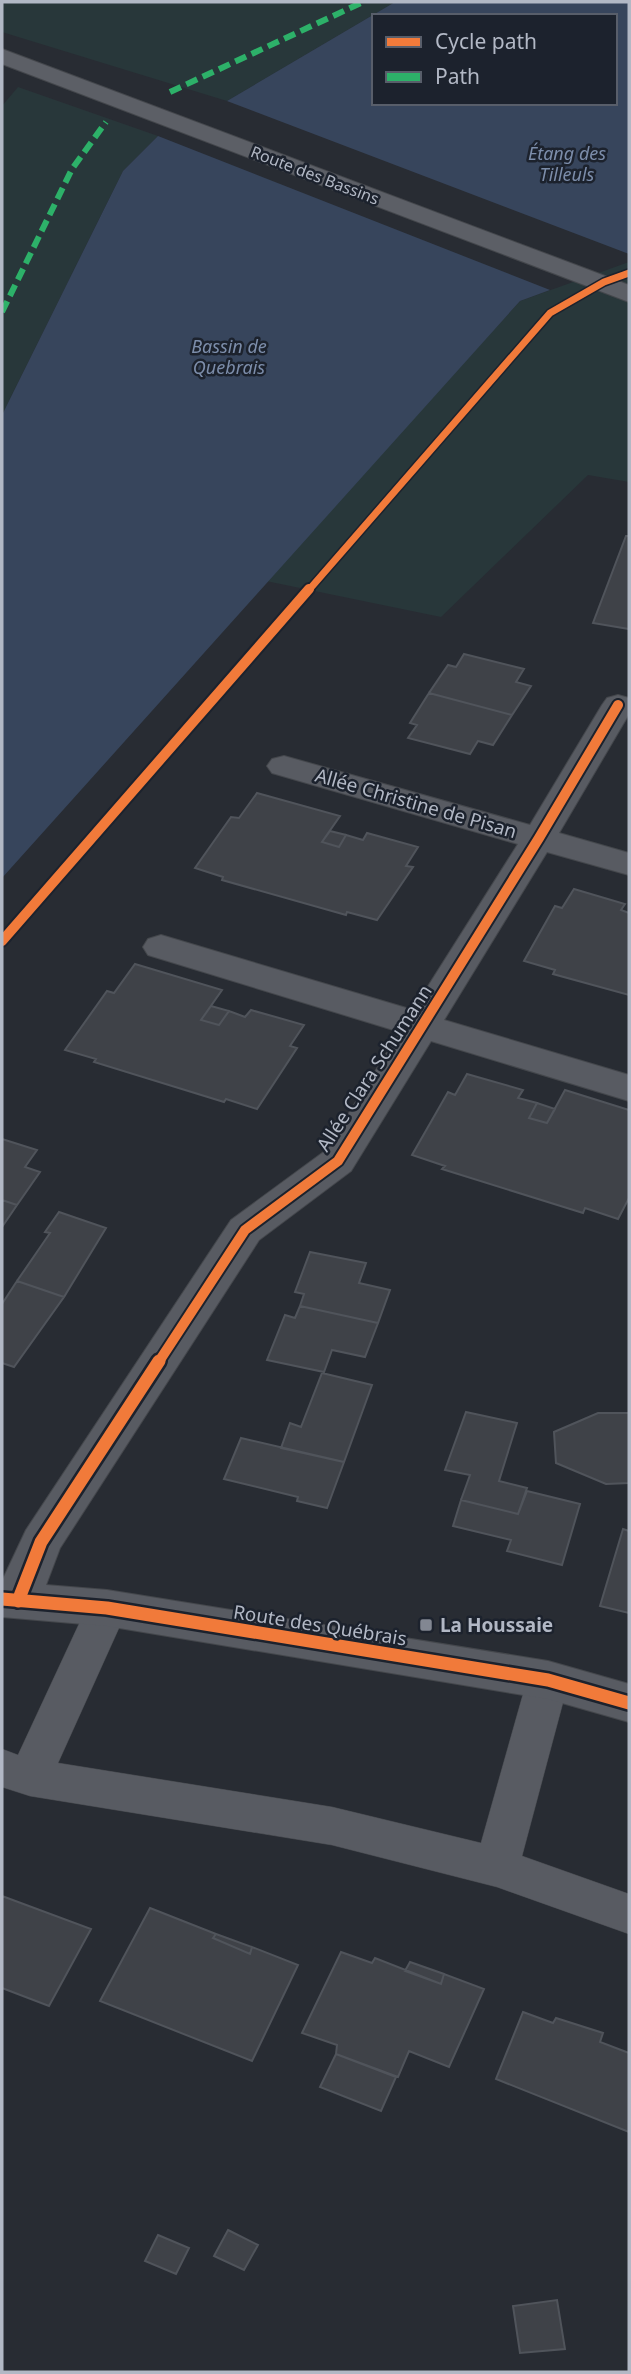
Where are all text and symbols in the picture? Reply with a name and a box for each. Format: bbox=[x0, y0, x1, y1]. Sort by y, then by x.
legend bbox=[372, 14, 617, 105]
text: Cycle path bbox=[435, 27, 537, 55]
text: Path bbox=[435, 62, 480, 90]
street label: Route des Bassins bbox=[248, 140, 382, 210]
water label: Étang des Tilleuls bbox=[528, 141, 606, 186]
water label: Bassin de Quebrais bbox=[191, 334, 267, 379]
street label: Allée Christine de Pisan bbox=[312, 762, 520, 844]
street label: Allée Clara Schumann bbox=[310, 980, 438, 1156]
street label: Route des Québrais bbox=[231, 1598, 409, 1652]
place label: La Houssaie bbox=[440, 1612, 553, 1638]
marker: La Houssaie bbox=[418, 1617, 434, 1633]

